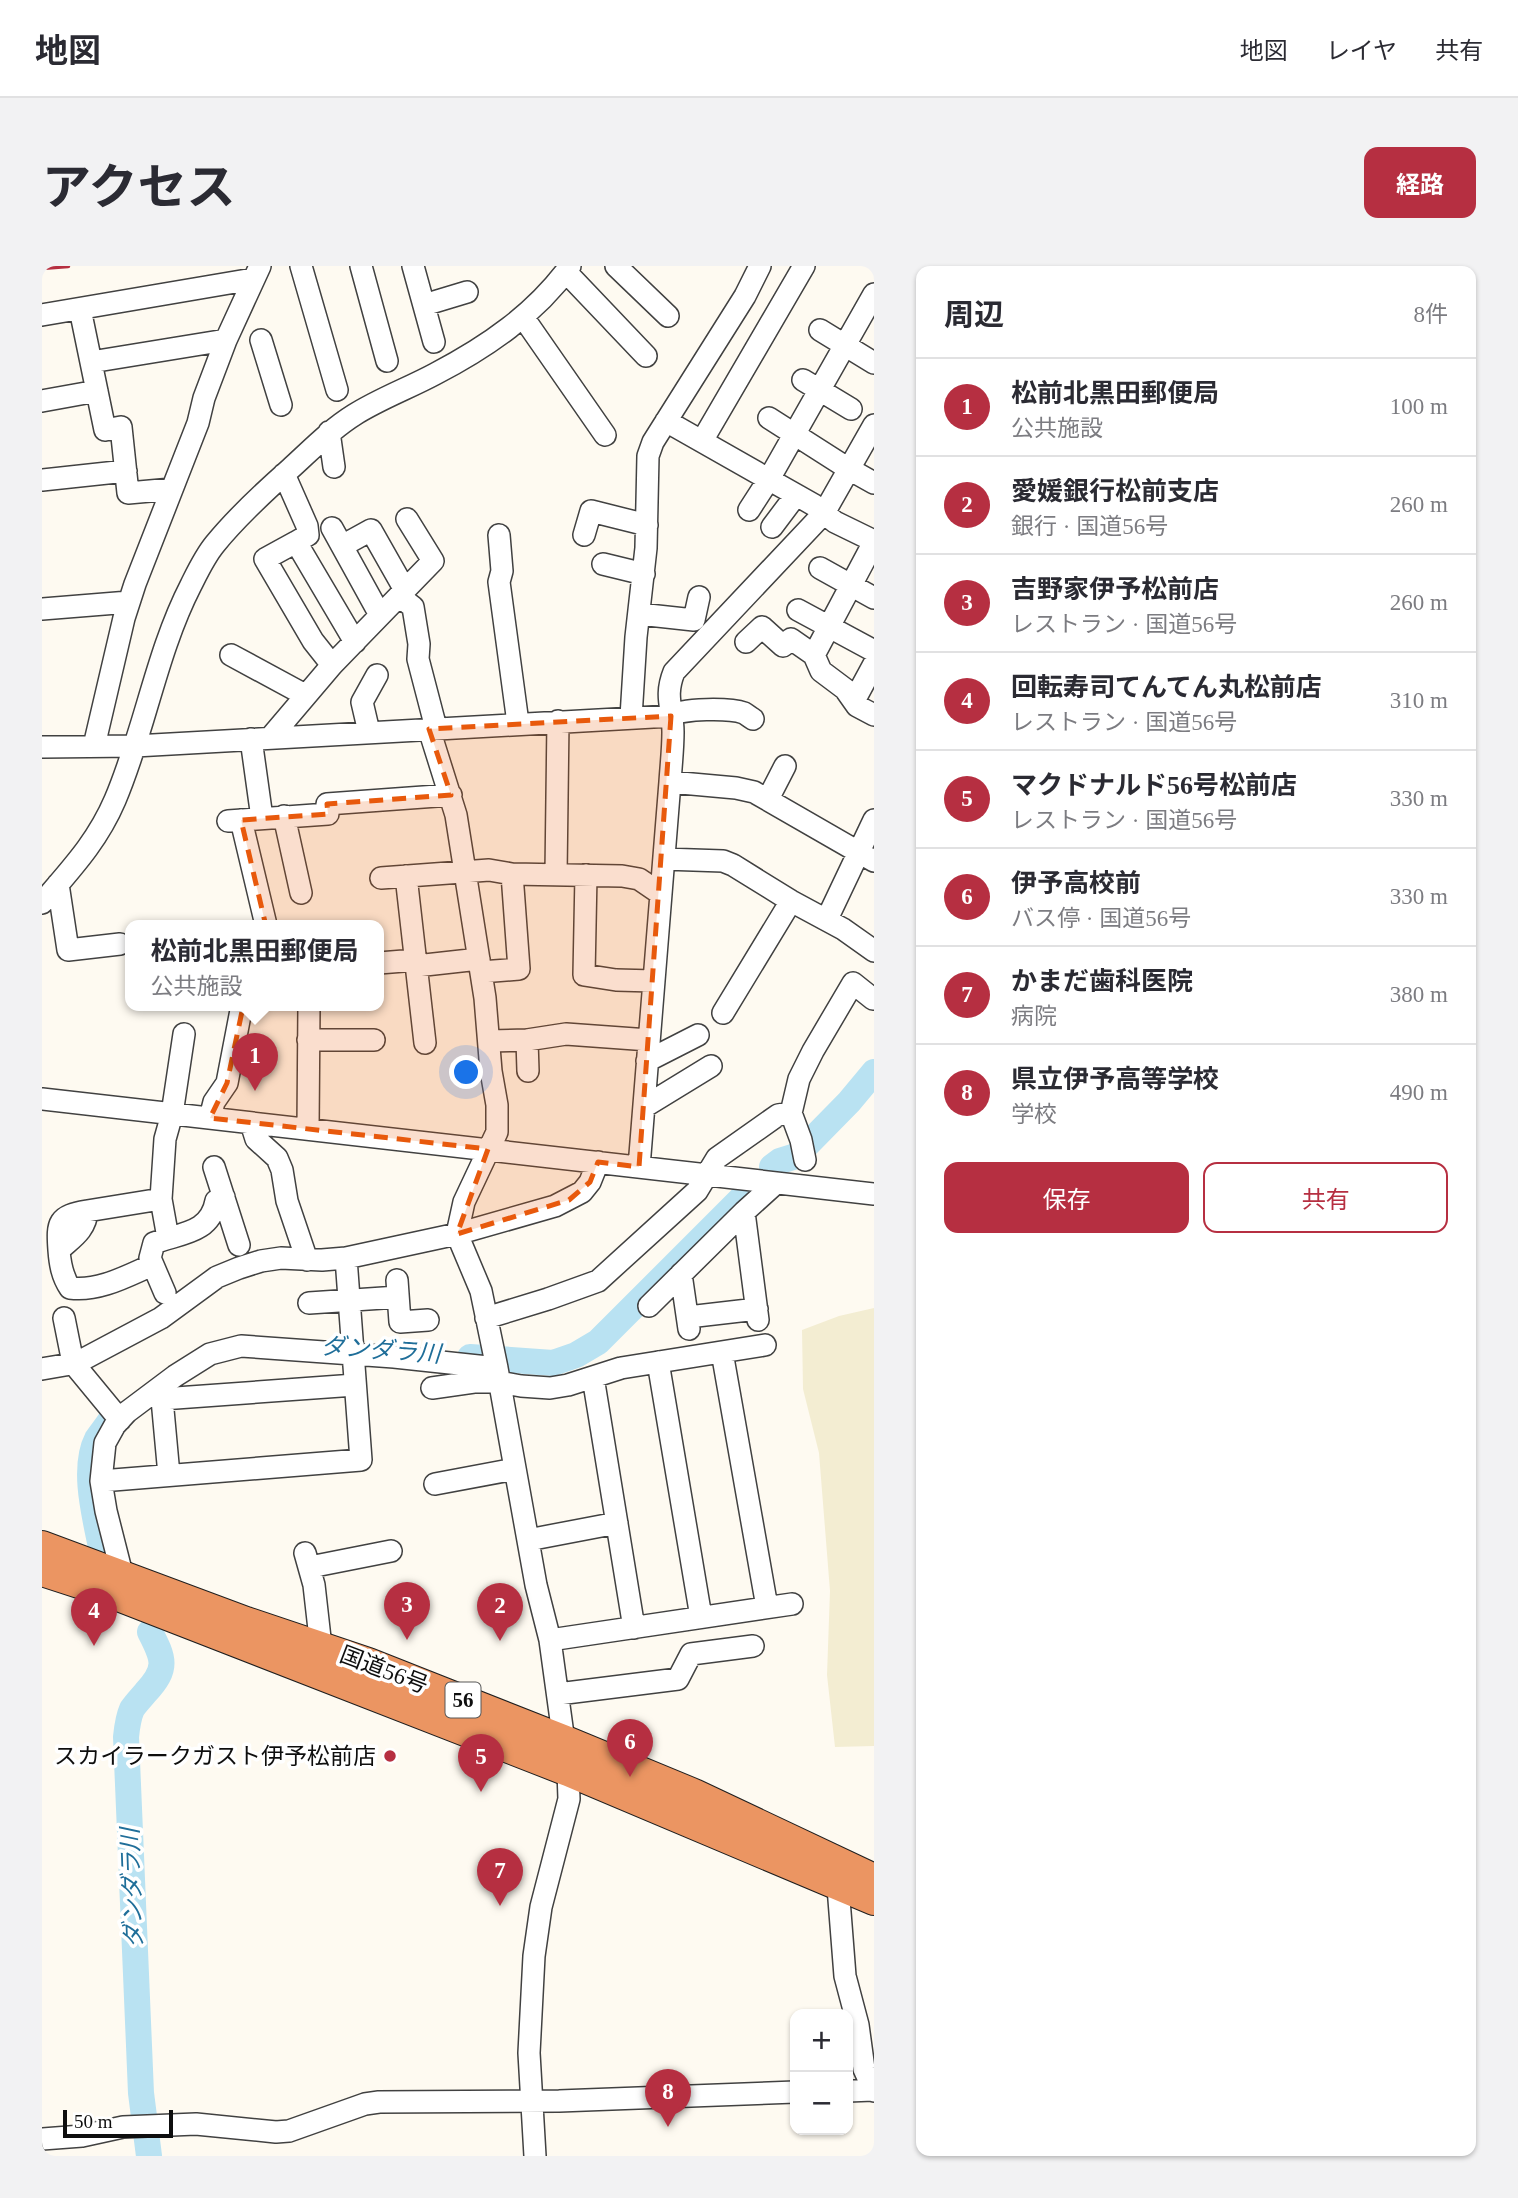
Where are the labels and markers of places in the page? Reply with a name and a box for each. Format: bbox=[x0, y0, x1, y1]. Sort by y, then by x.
pin: 1 bbox=[232, 1033, 278, 1091]
pin: 3 bbox=[384, 1582, 430, 1640]
pin: 2 bbox=[477, 1583, 523, 1641]
pin: 4 bbox=[71, 1588, 117, 1646]
pin: 6 bbox=[607, 1719, 653, 1777]
pin: 5 bbox=[458, 1734, 504, 1792]
place label: スカイラークガスト伊予松前店 bbox=[54, 1744, 376, 1769]
marker: スカイラークガスト伊予松前店 bbox=[382, 1748, 398, 1764]
pin: 7 bbox=[477, 1848, 523, 1906]
pin: 8 bbox=[645, 2069, 691, 2127]

